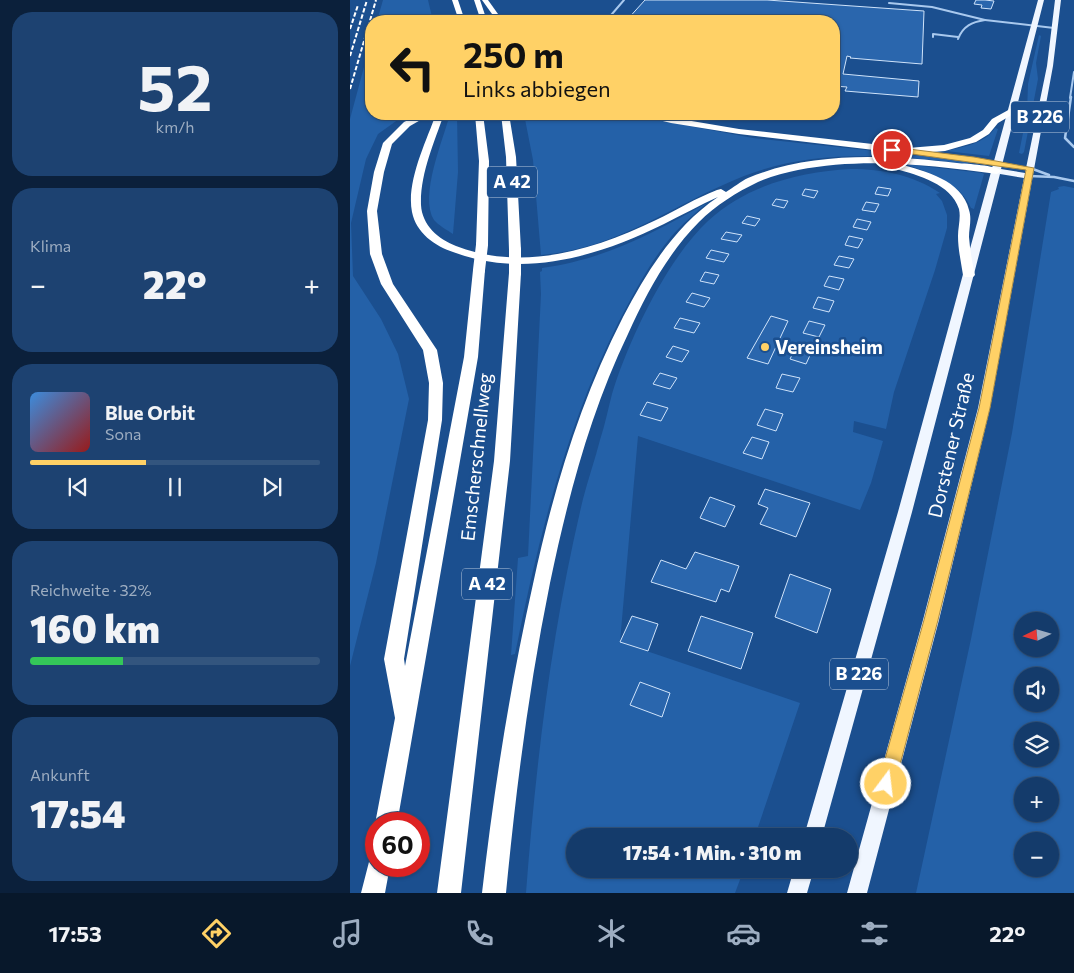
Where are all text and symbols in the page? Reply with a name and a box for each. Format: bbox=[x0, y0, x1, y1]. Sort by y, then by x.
text: 250 m bbox=[463, 32, 564, 75]
icon: left bbox=[380, 35, 445, 100]
text: 52 bbox=[138, 45, 212, 124]
text: Links abbiegen bbox=[463, 75, 611, 102]
road number: B 226 bbox=[1011, 101, 1069, 132]
text: km/h bbox=[156, 117, 194, 136]
pin bbox=[871, 129, 913, 171]
icon: arrive bbox=[878, 136, 906, 164]
road number: A 42 bbox=[487, 166, 537, 198]
text: Klima bbox=[30, 236, 71, 255]
text: 22° bbox=[143, 260, 207, 307]
text: − bbox=[30, 267, 46, 301]
text: + bbox=[304, 267, 320, 301]
place label: Vereinsheim bbox=[775, 335, 883, 358]
marker: Vereinsheim bbox=[759, 341, 771, 353]
street label: Dorstener Straße bbox=[923, 370, 978, 520]
street label: Emscherschnellweg bbox=[455, 372, 496, 542]
text: Blue Orbit bbox=[105, 401, 195, 424]
text: Sona bbox=[105, 424, 141, 443]
icon: previous bbox=[64, 473, 92, 501]
icon: pause bbox=[161, 473, 189, 501]
icon: next bbox=[258, 473, 286, 501]
road number: A 42 bbox=[462, 568, 512, 600]
text: Reichweite · 32% bbox=[30, 580, 152, 599]
text: 160 km bbox=[30, 604, 160, 651]
north arrow bbox=[1014, 612, 1059, 658]
map controls bbox=[1014, 612, 1059, 877]
road number: B 226 bbox=[830, 659, 888, 690]
button: sound bbox=[1014, 667, 1059, 712]
button: layers bbox=[1014, 722, 1059, 767]
position arrow bbox=[859, 757, 911, 809]
text: Ankunft bbox=[30, 765, 90, 784]
button: + bbox=[1014, 777, 1059, 822]
text: 17:54 bbox=[30, 789, 126, 836]
speed limit sign: 60 bbox=[365, 812, 430, 877]
button: − bbox=[1014, 832, 1059, 877]
text: 17:54 · 1 Min. · 310 m bbox=[623, 841, 801, 864]
icon: directions bbox=[199, 916, 234, 951]
icon: music bbox=[330, 916, 365, 951]
icon: phone bbox=[462, 916, 497, 951]
icon: climate bbox=[594, 916, 629, 951]
icon: car bbox=[726, 916, 761, 951]
icon: filters bbox=[857, 916, 892, 951]
text: 17:53 bbox=[48, 920, 102, 947]
text: 22° bbox=[989, 920, 1026, 947]

